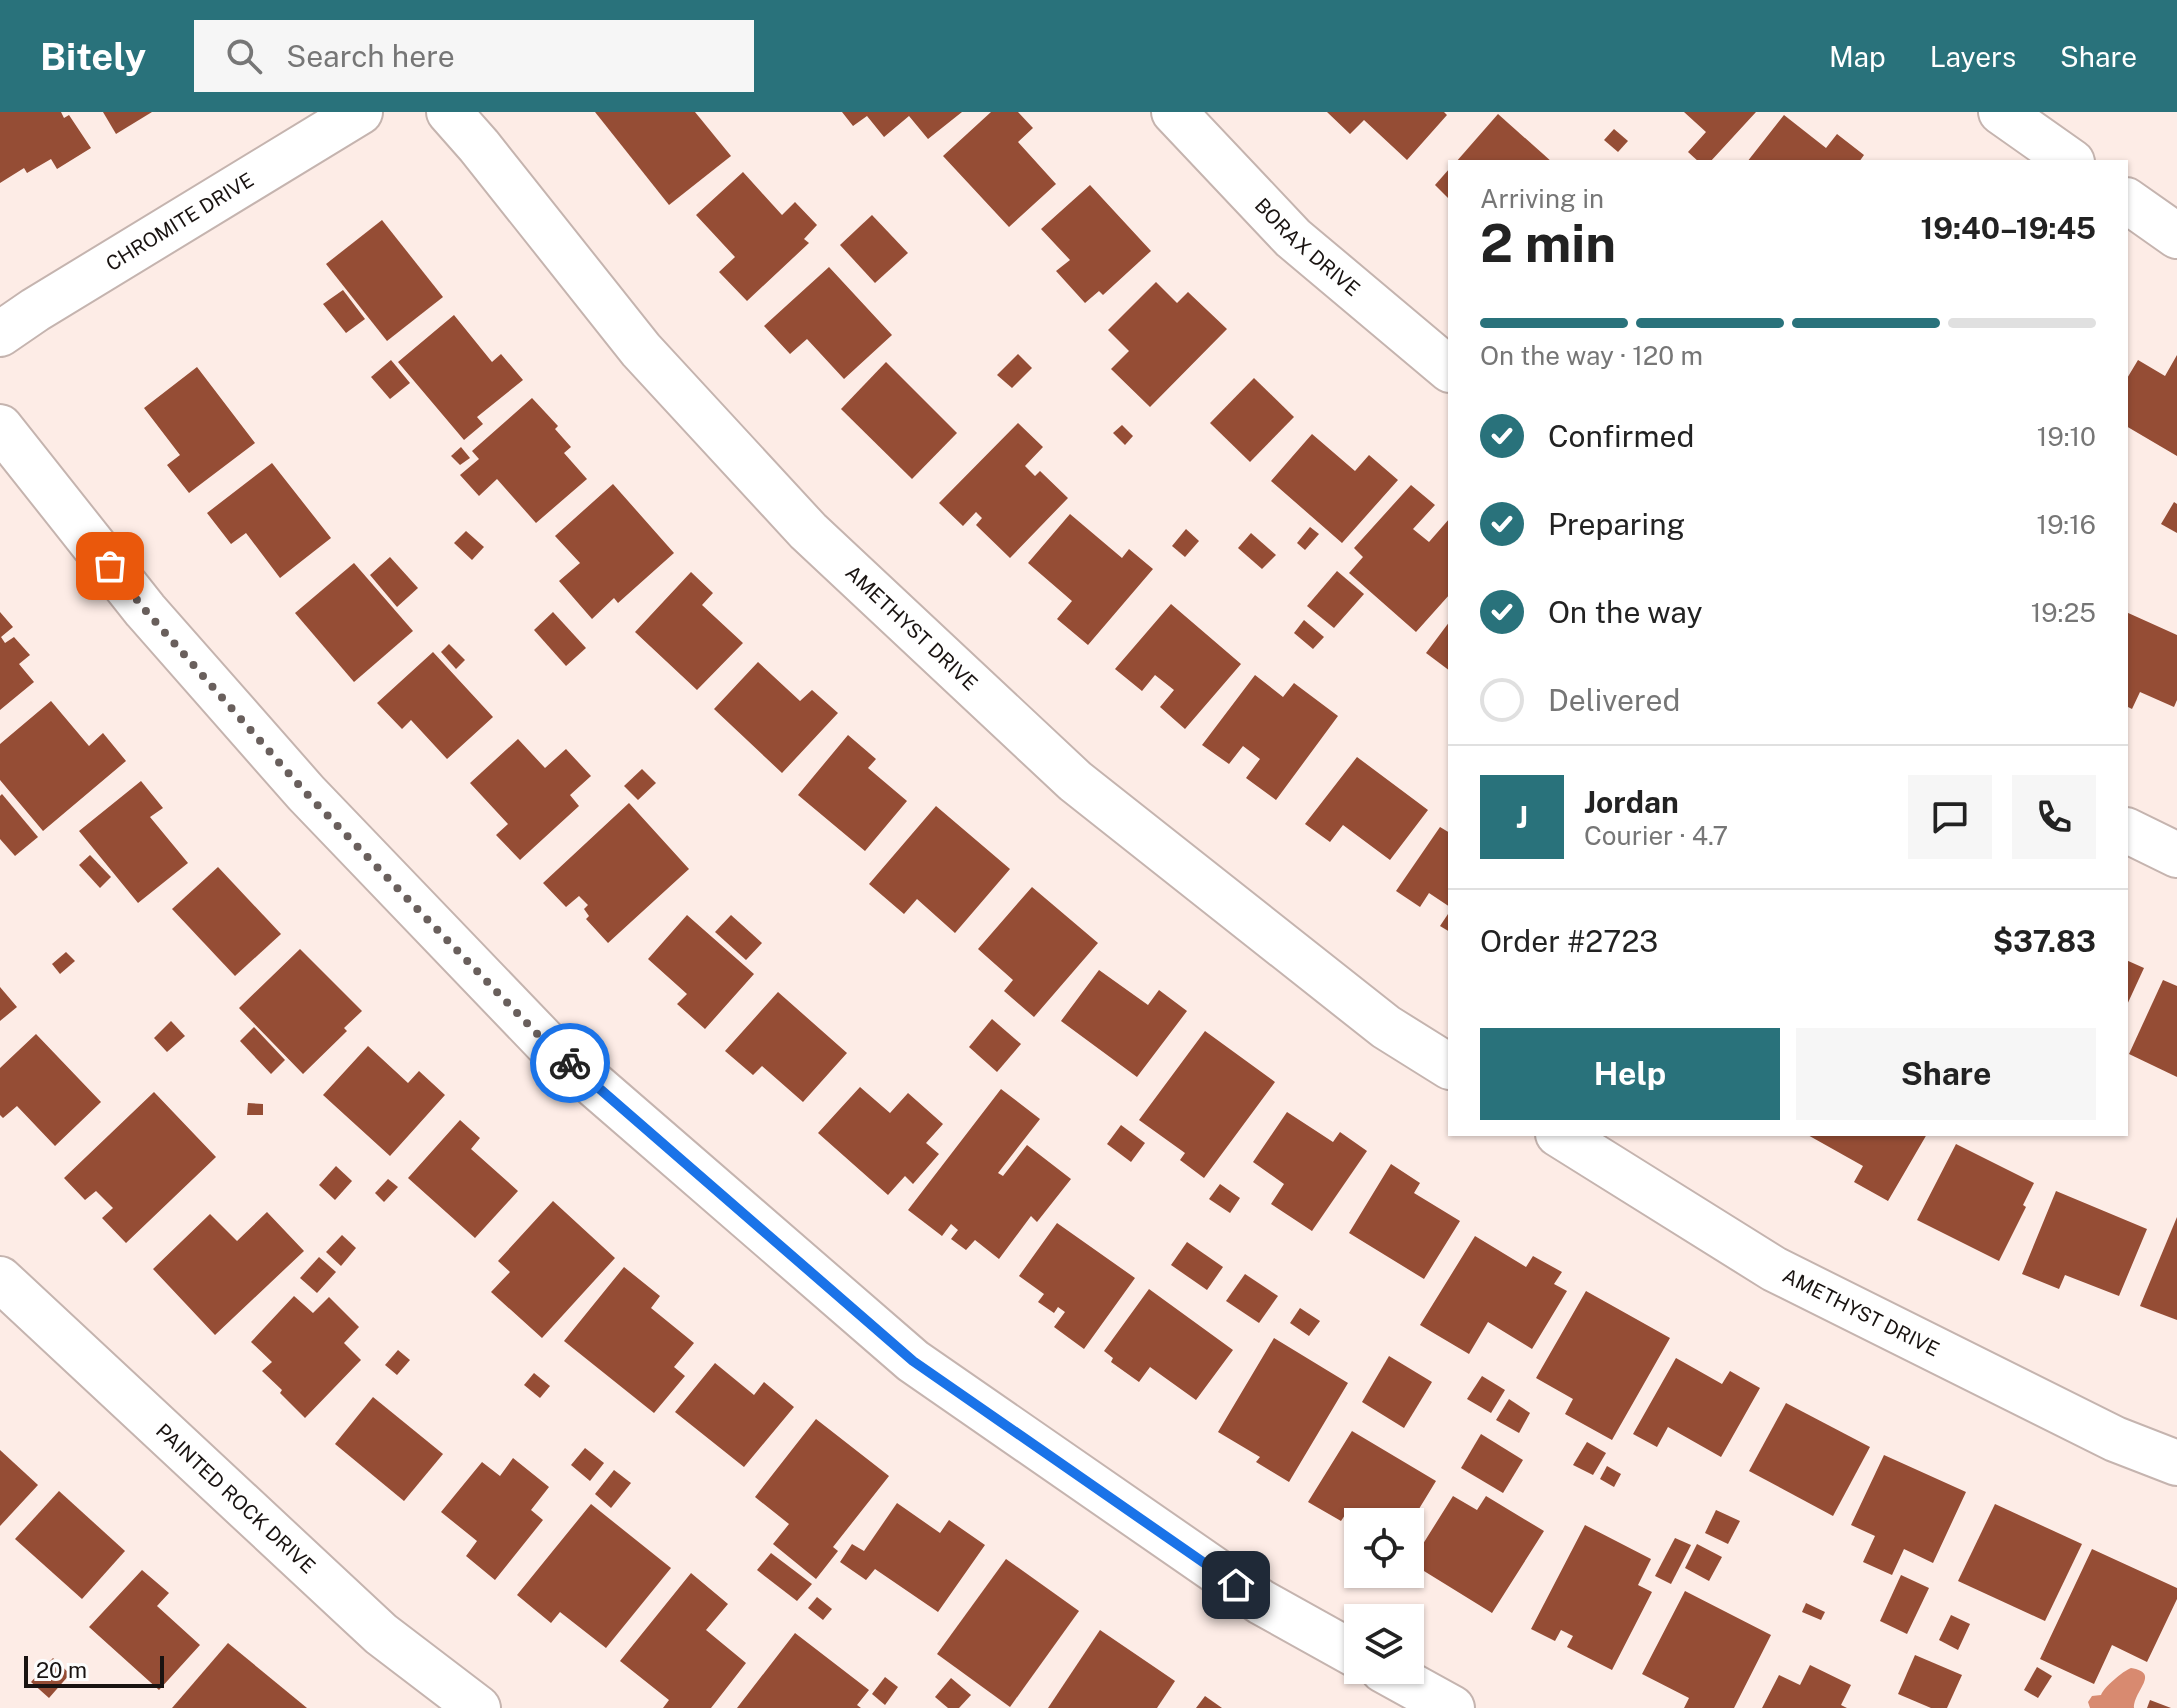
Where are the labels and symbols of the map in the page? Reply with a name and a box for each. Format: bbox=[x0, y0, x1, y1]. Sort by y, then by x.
street label: CHROMITE DRIVE bbox=[102, 168, 258, 276]
street label: BORAX DRIVE bbox=[1250, 193, 1365, 301]
pin bbox=[76, 532, 144, 600]
street label: AMETHYST DRIVE bbox=[841, 560, 983, 696]
courier bbox=[530, 1023, 610, 1103]
street label: AMETHYST DRIVE bbox=[1779, 1263, 1943, 1362]
street label: PAINTED ROCK DRIVE bbox=[151, 1419, 320, 1578]
pin bbox=[1202, 1551, 1270, 1619]
scale bar bbox=[24, 1652, 164, 1688]

